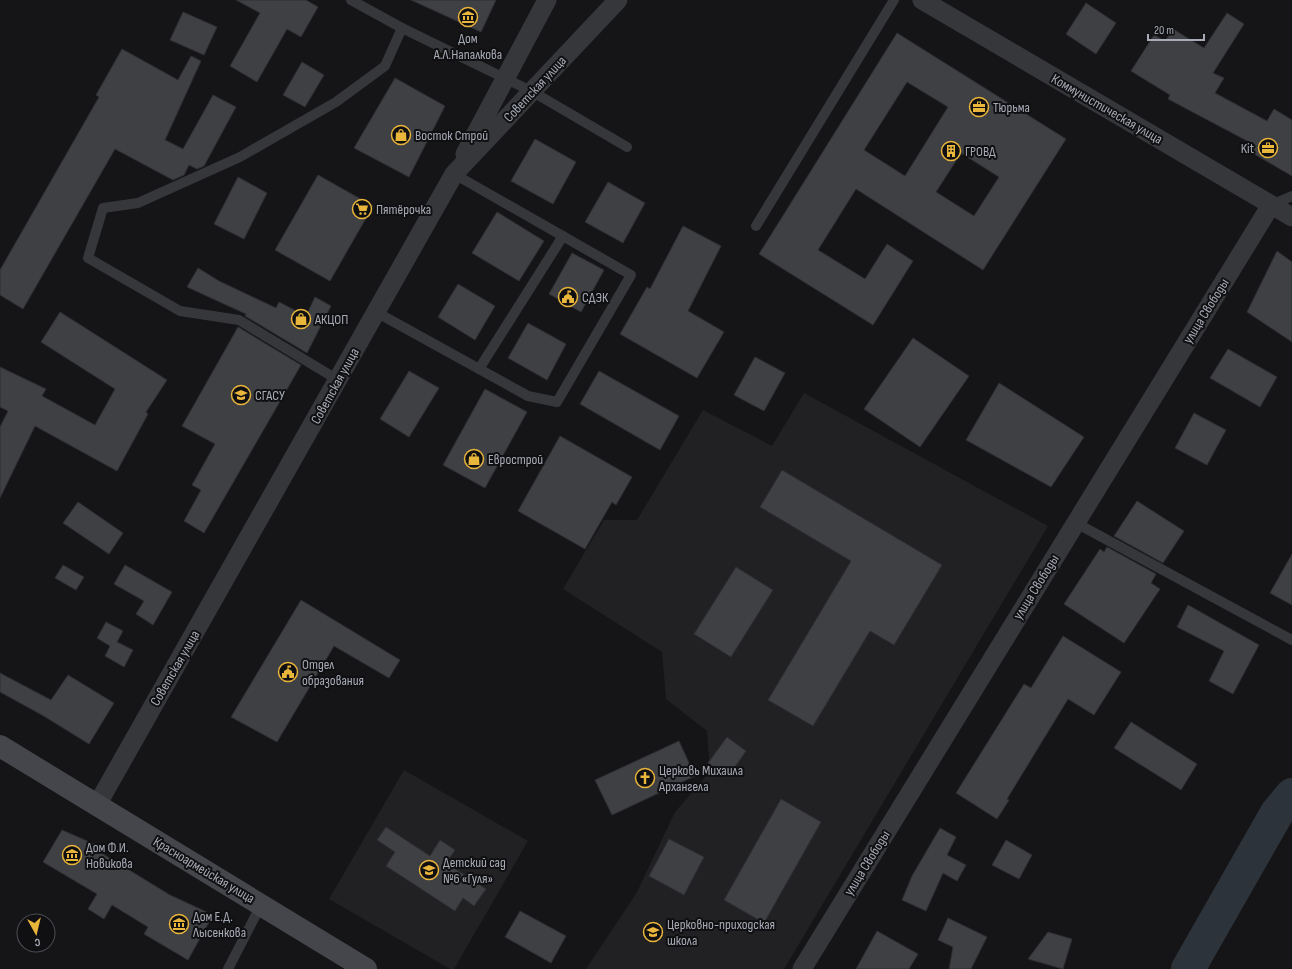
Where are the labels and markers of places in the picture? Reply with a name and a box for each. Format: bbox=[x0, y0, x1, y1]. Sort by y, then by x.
museum icon: Дом А.Л.Напалкова bbox=[457, 6, 479, 28]
place label: Дом А.Л.Напалкова bbox=[433, 30, 502, 63]
office icon: Тюрьма bbox=[968, 96, 990, 118]
place label: Тюрьма bbox=[993, 99, 1030, 116]
shop icon: Восток Строй bbox=[390, 124, 412, 146]
place label: Восток Строй bbox=[415, 127, 488, 144]
office icon: Kit bbox=[1257, 137, 1279, 159]
building icon: ГРОВД bbox=[940, 140, 962, 162]
place label: Kit bbox=[1241, 140, 1254, 157]
place label: ГРОВД bbox=[965, 143, 996, 160]
supermarket icon: Пятёрочка bbox=[351, 198, 373, 220]
place label: Пятёрочка bbox=[376, 201, 431, 218]
public building icon: СДЭК bbox=[557, 286, 579, 308]
place label: СДЭК bbox=[582, 289, 609, 306]
shop icon: АКЦОП bbox=[290, 308, 312, 330]
place label: АКЦОП bbox=[314, 311, 348, 328]
school or university icon: СГАСУ bbox=[230, 384, 252, 406]
place label: СГАСУ bbox=[255, 387, 285, 404]
shop icon: Еврострой bbox=[463, 448, 485, 470]
place label: Еврострой bbox=[488, 451, 543, 468]
place label: Отдел образования bbox=[302, 656, 364, 689]
public building icon: Отдел образования bbox=[277, 661, 299, 683]
place label: Церковь Михаила Архангела bbox=[658, 762, 743, 795]
church icon: Церковь Михаила Архангела bbox=[634, 767, 656, 789]
place label: Дом Ф.И. Новикова bbox=[86, 839, 133, 872]
museum icon: Дом Ф.И. Новикова bbox=[61, 844, 83, 866]
place label: Детский сад №6 «Гуля» bbox=[443, 854, 506, 887]
school or university icon: Детский сад №6 «Гуля» bbox=[418, 859, 440, 881]
place label: Дом Е.Д. Лысенкова bbox=[192, 908, 246, 941]
museum icon: Дом Е.Д. Лысенкова bbox=[168, 913, 190, 935]
place label: Церковно-приходская школа bbox=[667, 916, 775, 949]
school or university icon: Церковно-приходская школа bbox=[642, 921, 664, 943]

